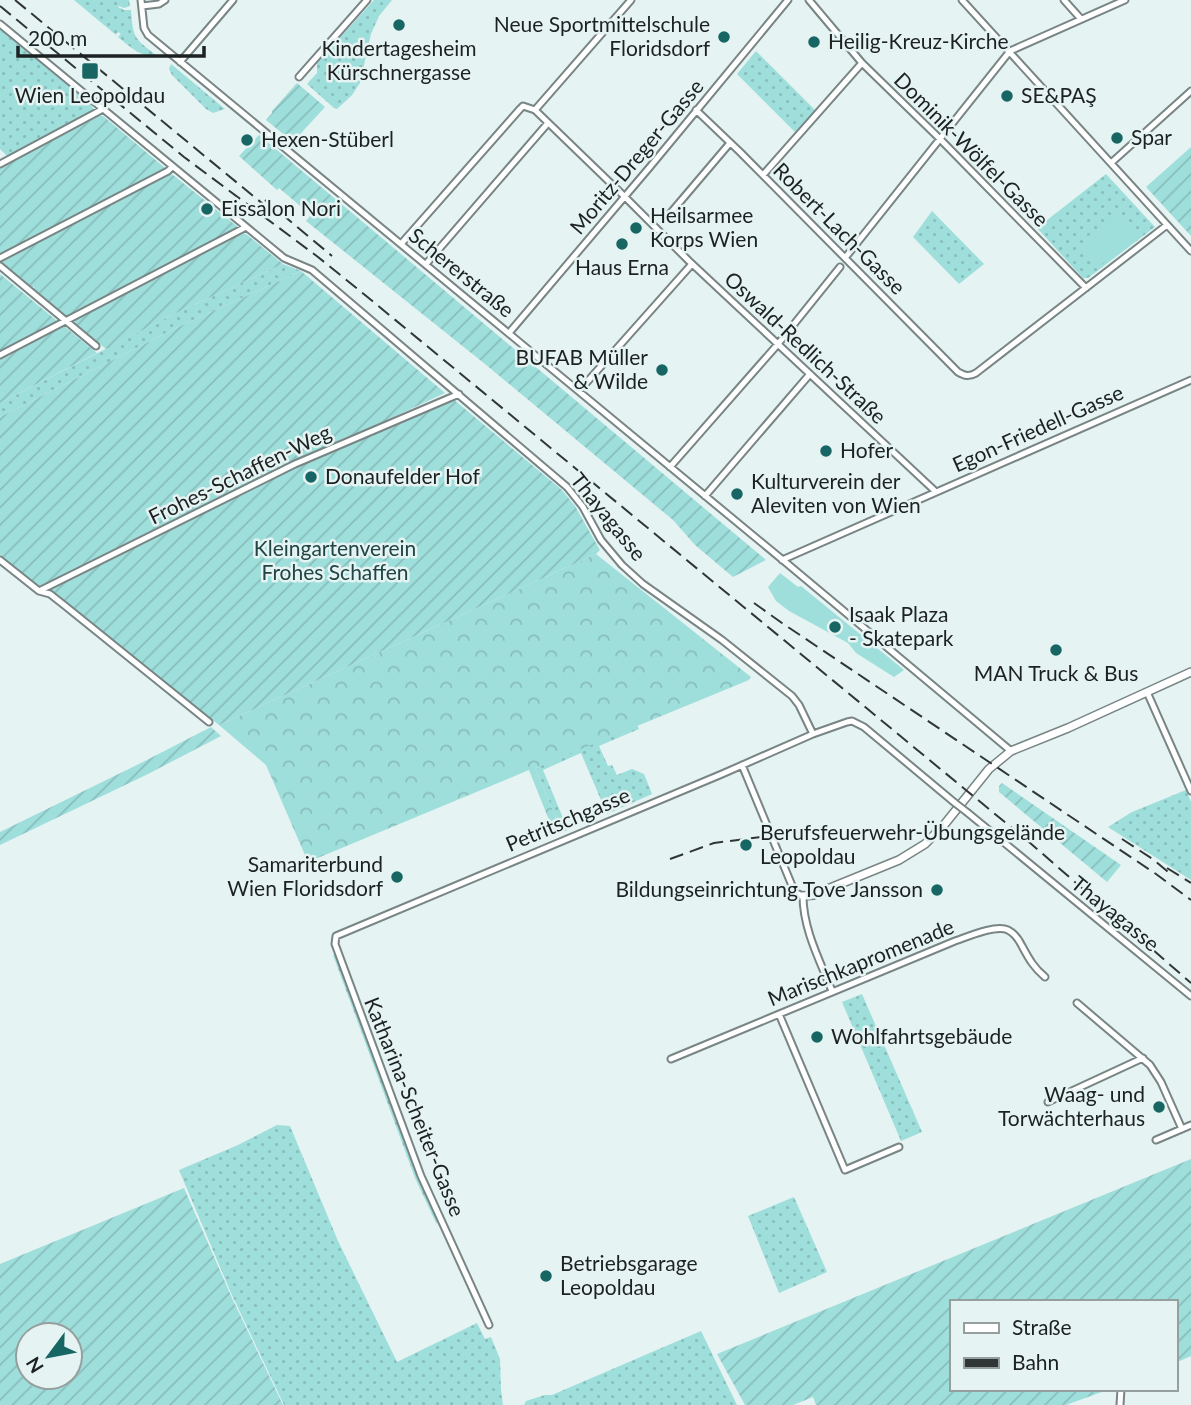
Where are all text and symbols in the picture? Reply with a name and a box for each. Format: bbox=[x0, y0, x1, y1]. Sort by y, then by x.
place label: Neue Sportmittelschule Floridsdorf bbox=[494, 11, 711, 60]
scale bar bbox=[18, 14, 203, 58]
marker: Kindertagesheim Kürschnergasse bbox=[391, 17, 407, 33]
text: 200 m bbox=[28, 25, 87, 50]
place label: Heilig-Kreuz-Kirche bbox=[828, 28, 1009, 53]
marker: Neue Sportmittelschule Floridsdorf bbox=[716, 29, 732, 45]
marker: Heilig-Kreuz-Kirche bbox=[806, 34, 822, 50]
place label: Kindertagesheim Kürschnergasse bbox=[321, 35, 477, 84]
marker: Wien Leopoldau bbox=[80, 61, 100, 81]
street label: Dominik-Wölfel-Gasse bbox=[890, 67, 1054, 231]
street label: Moritz-Dreger-Gasse bbox=[564, 74, 708, 239]
place label: Wien Leopoldau bbox=[15, 82, 165, 107]
place label: SE&PAŞ bbox=[1021, 82, 1097, 107]
marker: SE&PAŞ bbox=[999, 88, 1015, 104]
place label: Spar bbox=[1131, 124, 1172, 149]
place label: Hexen-Stüberl bbox=[261, 126, 394, 151]
marker: Spar bbox=[1109, 130, 1125, 146]
marker: Hexen-Stüberl bbox=[239, 132, 255, 148]
street label: Robert-Lach-Gasse bbox=[769, 157, 911, 299]
place label: Eissalon Nori bbox=[221, 195, 341, 220]
marker: Eissalon Nori bbox=[199, 201, 215, 217]
place label: Heilsarmee Korps Wien bbox=[650, 202, 758, 251]
marker: Heilsarmee Korps Wien bbox=[628, 220, 644, 236]
street label: Schererstraße bbox=[404, 222, 519, 322]
marker: Haus Erna bbox=[614, 236, 630, 252]
place label: Haus Erna bbox=[575, 254, 669, 279]
street label: Oswald-Redlich-Straße bbox=[720, 266, 892, 428]
place label: BUFAB Müller & Wilde bbox=[515, 344, 648, 393]
marker: BUFAB Müller & Wilde bbox=[654, 362, 670, 378]
street label: Egon-Friedell-Gasse bbox=[948, 379, 1127, 477]
street label: Frohes-Schaffen-Weg bbox=[144, 419, 335, 529]
place label: Hofer bbox=[840, 437, 893, 462]
marker: Hofer bbox=[818, 443, 834, 459]
place label: Donaufelder Hof bbox=[325, 463, 480, 488]
street label: Thayagasse bbox=[566, 467, 652, 565]
place label: Kulturverein der Aleviten von Wien bbox=[751, 468, 921, 517]
marker: Donaufelder Hof bbox=[303, 469, 319, 485]
marker: Kulturverein der Aleviten von Wien bbox=[729, 486, 745, 502]
park label: Kleingartenverein Frohes Schaffen bbox=[254, 535, 416, 584]
place label: Isaak Plaza - Skatepark bbox=[849, 601, 954, 650]
marker: Isaak Plaza - Skatepark bbox=[827, 619, 843, 635]
marker: MAN Truck & Bus bbox=[1048, 642, 1064, 658]
place label: MAN Truck & Bus bbox=[974, 660, 1138, 685]
street label: Petritschgasse bbox=[502, 781, 633, 856]
place label: Berufsfeuerwehr-Übungsgelände Leopoldau bbox=[760, 819, 1065, 868]
marker: Berufsfeuerwehr-Übungsgelände Leopoldau bbox=[738, 837, 754, 853]
place label: Samariterbund Wien Floridsdorf bbox=[227, 851, 384, 900]
marker: Samariterbund Wien Floridsdorf bbox=[389, 869, 405, 885]
street label: Thayagasse bbox=[1067, 870, 1165, 956]
place label: Bildungseinrichtung Tove Jansson bbox=[615, 876, 923, 901]
marker: Bildungseinrichtung Tove Jansson bbox=[929, 882, 945, 898]
street label: Marischkapromenade bbox=[764, 913, 957, 1010]
street label: Katharina-Scheiter-Gasse bbox=[360, 993, 471, 1220]
place label: Wohlfahrtsgebäude bbox=[831, 1023, 1012, 1048]
marker: Wohlfahrtsgebäude bbox=[809, 1029, 825, 1045]
place label: Waag- und Torwächterhaus bbox=[998, 1081, 1145, 1130]
marker: Waag- und Torwächterhaus bbox=[1151, 1099, 1167, 1115]
place label: Betriebsgarage Leopoldau bbox=[560, 1250, 698, 1299]
marker: Betriebsgarage Leopoldau bbox=[538, 1268, 554, 1284]
legend bbox=[950, 1300, 1177, 1391]
text: Straße bbox=[1012, 1314, 1072, 1339]
north arrow bbox=[14, 1321, 84, 1391]
text: Bahn bbox=[1012, 1349, 1059, 1374]
text: N bbox=[21, 1353, 48, 1378]

